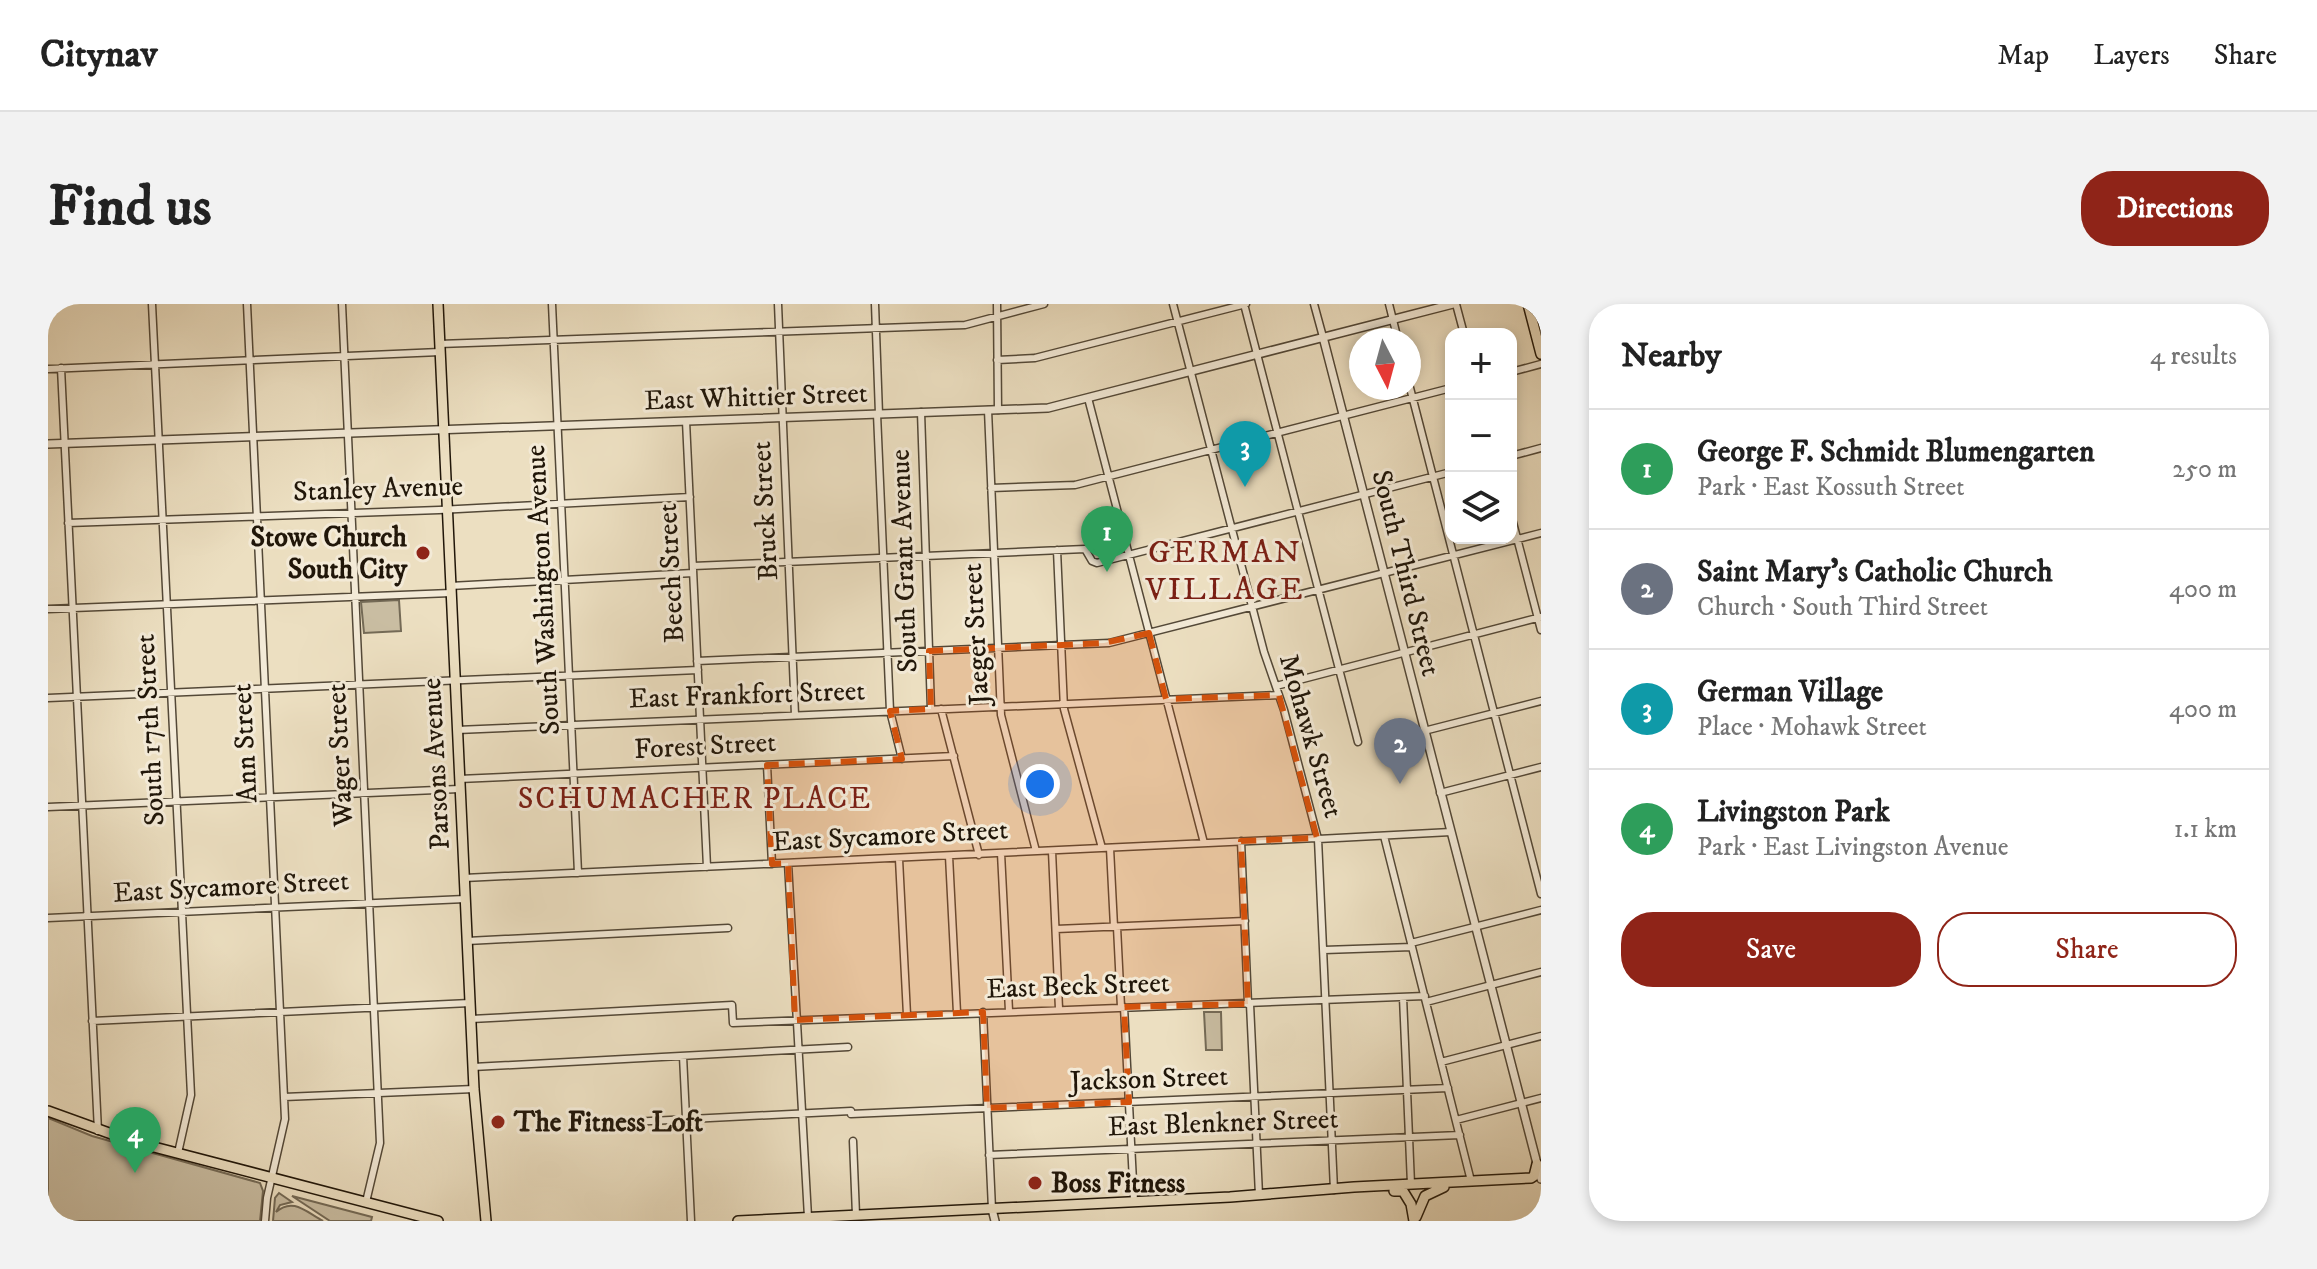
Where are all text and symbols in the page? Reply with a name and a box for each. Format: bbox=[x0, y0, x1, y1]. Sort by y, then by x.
text: Citynav bbox=[40, 31, 158, 79]
text: Map bbox=[1998, 38, 2049, 73]
text: Layers bbox=[2093, 38, 2170, 73]
text: Share bbox=[2214, 38, 2277, 73]
button: Directions bbox=[2081, 171, 2269, 246]
text: Find us bbox=[48, 173, 212, 243]
north arrow bbox=[1349, 328, 1421, 400]
map controls bbox=[1445, 328, 1517, 544]
button: + bbox=[1445, 328, 1517, 400]
text: Nearby bbox=[1621, 335, 1722, 377]
text: 4 results bbox=[2150, 340, 2237, 373]
street label: East Whittier Street bbox=[644, 376, 868, 418]
button: − bbox=[1445, 400, 1517, 472]
pin: 3 bbox=[1219, 421, 1271, 487]
text: George F. Schmidt Blumengarten bbox=[1697, 434, 2095, 471]
street label: Bruck Street bbox=[744, 440, 786, 582]
street label: South Washington Avenue bbox=[518, 444, 568, 736]
street label: South Grant Avenue bbox=[883, 449, 925, 673]
text: 1 bbox=[1642, 453, 1652, 486]
text: 250 m bbox=[2172, 453, 2237, 486]
street label: South Third Street bbox=[1363, 466, 1449, 680]
street label: Stanley Avenue bbox=[292, 469, 464, 509]
text: Park · East Kossuth Street bbox=[1697, 471, 1965, 504]
button: layers bbox=[1445, 472, 1517, 544]
street label: Beech Street bbox=[650, 502, 692, 644]
pin: 1 bbox=[1081, 506, 1133, 572]
place label: Stowe Church South City bbox=[251, 520, 408, 587]
district label: GERMAN VILLAGE bbox=[1144, 533, 1305, 610]
marker: Stowe Church South City bbox=[414, 544, 432, 562]
text: Saint Mary's Catholic Church bbox=[1697, 554, 2053, 591]
street label: Jaeger Street bbox=[955, 562, 997, 709]
text: 2 bbox=[1641, 573, 1653, 606]
text: 400 m bbox=[2169, 573, 2237, 606]
text: Church · South Third Street bbox=[1697, 591, 1988, 624]
street label: South 17th Street bbox=[127, 633, 173, 827]
street label: Mohawk Street bbox=[1271, 650, 1351, 822]
street label: East Frankfort Street bbox=[628, 673, 866, 717]
text: German Village bbox=[1697, 674, 1883, 711]
street label: Parsons Avenue bbox=[414, 677, 458, 851]
street label: Ann Street bbox=[224, 682, 266, 803]
street label: Wager Street bbox=[319, 682, 361, 829]
text: 3 bbox=[1642, 693, 1652, 726]
text: 400 m bbox=[2169, 693, 2237, 726]
text: Place · Mohawk Street bbox=[1697, 711, 1927, 744]
pin: 2 bbox=[1374, 718, 1426, 784]
street label: Forest Street bbox=[633, 725, 777, 767]
your location bbox=[1020, 764, 1060, 804]
district label: SCHUMACHER PLACE bbox=[518, 781, 872, 818]
text: Livingston Park bbox=[1697, 794, 1890, 831]
street label: East Sycamore Street bbox=[771, 812, 1009, 860]
text: 4 bbox=[1640, 813, 1654, 846]
text: 1.1 km bbox=[2174, 813, 2237, 846]
text: Park · East Livingston Avenue bbox=[1697, 831, 2009, 864]
street label: East Sycamore Street bbox=[112, 863, 350, 911]
button: Save bbox=[1621, 912, 1921, 987]
button: Share bbox=[1937, 912, 2237, 987]
street label: East Beck Street bbox=[986, 965, 1170, 1007]
street label: Jackson Street bbox=[1066, 1059, 1229, 1099]
street label: East Blenkner Street bbox=[1107, 1101, 1339, 1145]
place label: The Fitness Loft bbox=[513, 1105, 703, 1140]
pin: 4 bbox=[109, 1107, 161, 1173]
marker: The Fitness Loft bbox=[489, 1113, 507, 1131]
place label: Boss Fitness bbox=[1051, 1166, 1186, 1201]
marker: Boss Fitness bbox=[1026, 1174, 1044, 1192]

